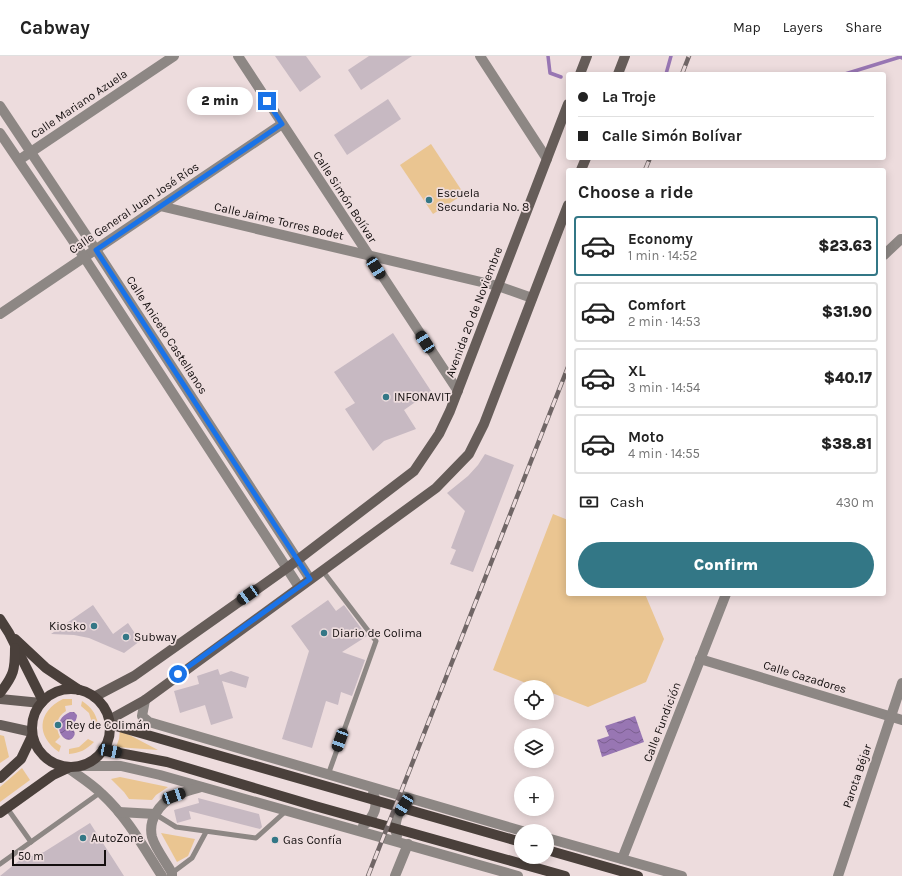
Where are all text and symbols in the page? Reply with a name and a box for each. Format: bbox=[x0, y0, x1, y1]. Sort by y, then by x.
text: Cabway bbox=[20, 17, 90, 39]
text: Map bbox=[733, 19, 761, 36]
text: Layers bbox=[783, 19, 823, 36]
text: Share bbox=[845, 19, 882, 36]
street label: Calle Mariano Azuela bbox=[28, 66, 130, 142]
callout: 2 min bbox=[187, 87, 253, 115]
text: La Troje bbox=[602, 88, 656, 106]
route end bbox=[258, 92, 276, 110]
text: 2 min bbox=[201, 93, 239, 108]
text: Calle Simón Bolívar bbox=[602, 127, 742, 145]
street label: Calle Simón Bolívar bbox=[310, 149, 380, 246]
street label: Calle General Juan José Ríos bbox=[66, 159, 202, 257]
text: Choose a ride bbox=[578, 181, 693, 203]
place label: Escuela Secundaria No. 8 bbox=[437, 186, 529, 214]
marker: Escuela Secundaria No. 8 bbox=[424, 195, 434, 205]
street label: Calle Jaime Torres Bodet bbox=[213, 199, 346, 243]
icon: car bbox=[580, 228, 616, 264]
text: Economy bbox=[628, 230, 693, 248]
text: $23.63 bbox=[818, 237, 872, 255]
street label: Avenida 20 de Noviembre bbox=[443, 245, 505, 379]
text: 1 min · 14:52 bbox=[628, 248, 697, 263]
car bbox=[364, 255, 388, 281]
street label: Calle Aniceto Castellanos bbox=[124, 273, 210, 397]
icon: car bbox=[580, 294, 616, 330]
text: Comfort bbox=[628, 296, 686, 314]
text: $31.90 bbox=[822, 303, 872, 321]
text: 2 min · 14:53 bbox=[628, 314, 701, 329]
car bbox=[413, 329, 437, 355]
icon: car bbox=[580, 360, 616, 396]
text: XL bbox=[628, 362, 646, 380]
text: $40.17 bbox=[824, 369, 872, 387]
text: 3 min · 14:54 bbox=[628, 380, 700, 395]
place label: INFONAVIT bbox=[394, 390, 451, 404]
marker: INFONAVIT bbox=[381, 392, 391, 402]
icon: car bbox=[580, 426, 616, 462]
text: Moto bbox=[628, 428, 664, 446]
text: $38.81 bbox=[821, 435, 872, 453]
text: 4 min · 14:55 bbox=[628, 446, 700, 461]
icon: cash bbox=[578, 491, 600, 513]
text: Cash bbox=[610, 493, 644, 511]
text: 430 m bbox=[836, 495, 874, 510]
button: Confirm bbox=[578, 542, 874, 588]
car bbox=[235, 583, 261, 607]
place label: Kiosko bbox=[49, 619, 86, 633]
marker: Kiosko bbox=[89, 621, 99, 631]
place label: Diario de Colima bbox=[332, 626, 422, 640]
marker: Diario de Colima bbox=[319, 628, 329, 638]
place label: Subway bbox=[134, 630, 177, 644]
marker: Subway bbox=[121, 632, 131, 642]
street label: Calle Cazadores bbox=[762, 658, 848, 696]
route start bbox=[169, 665, 187, 683]
map controls bbox=[514, 680, 554, 864]
button: locate bbox=[514, 680, 554, 720]
street label: Calle Fundición bbox=[640, 680, 684, 764]
place label: Rey de Colimán bbox=[66, 718, 150, 732]
marker: Rey de Colimán bbox=[53, 720, 63, 730]
car bbox=[330, 727, 350, 753]
button: layers bbox=[514, 728, 554, 768]
street label: Parota Béjar bbox=[840, 742, 875, 810]
car bbox=[97, 743, 123, 759]
button: + bbox=[514, 776, 554, 816]
car bbox=[161, 786, 187, 806]
car bbox=[393, 792, 415, 818]
button: − bbox=[514, 824, 554, 864]
place label: AutoZone bbox=[91, 831, 143, 845]
marker: AutoZone bbox=[78, 833, 88, 843]
place label: Gas Confía bbox=[283, 833, 342, 847]
marker: Gas Confía bbox=[270, 835, 280, 845]
scale bar bbox=[12, 848, 106, 867]
text: 50 m bbox=[18, 850, 44, 863]

